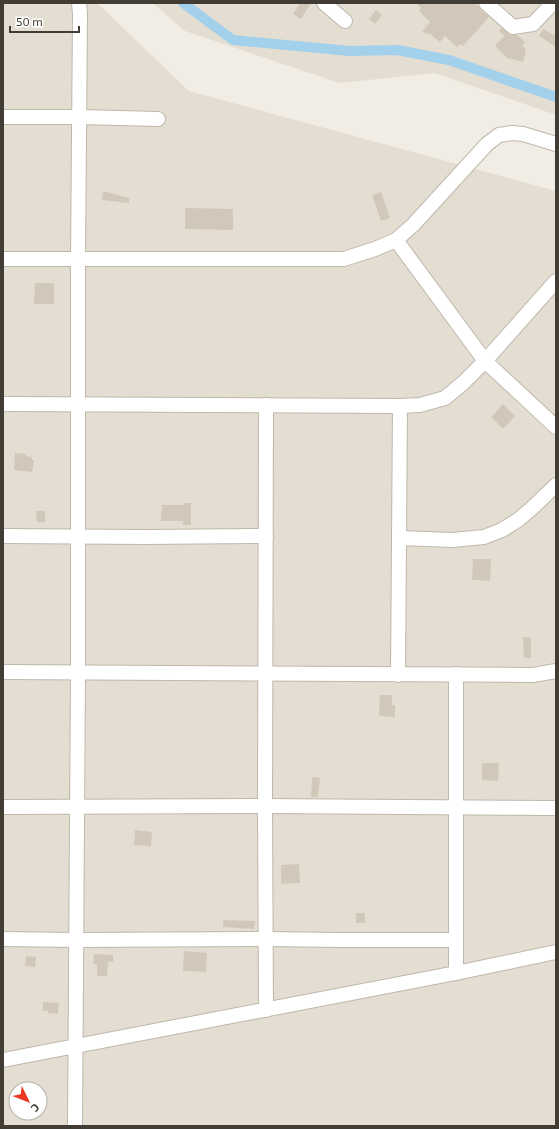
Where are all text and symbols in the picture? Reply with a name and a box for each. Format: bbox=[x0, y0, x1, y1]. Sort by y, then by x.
scale bar bbox=[10, 8, 79, 34]
text: 50 m bbox=[16, 14, 43, 28]
north arrow bbox=[8, 1081, 48, 1121]
text: С bbox=[28, 1101, 43, 1115]

